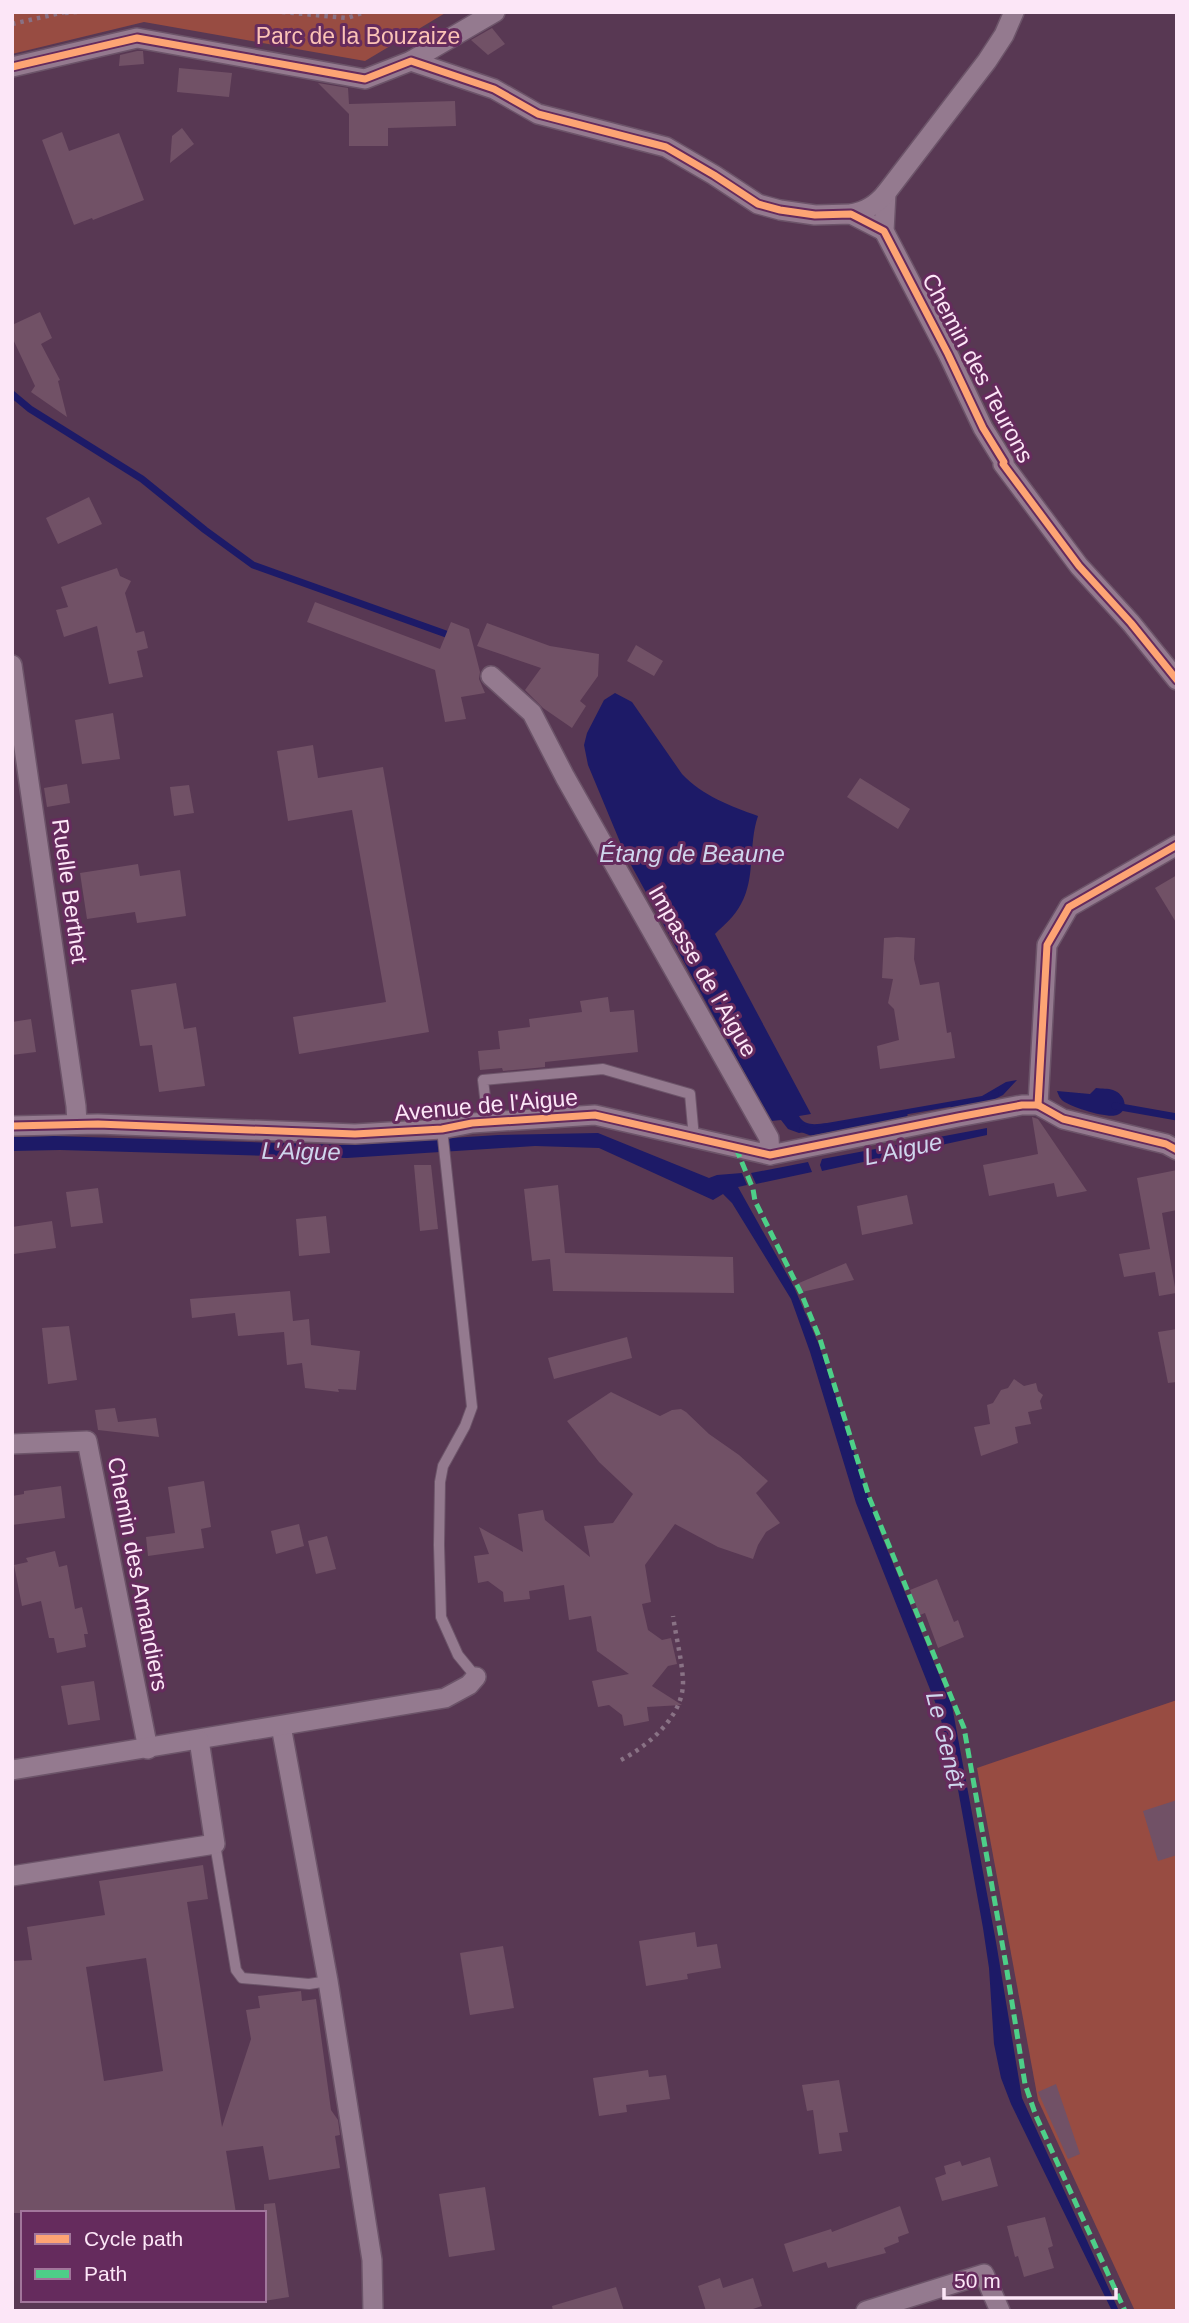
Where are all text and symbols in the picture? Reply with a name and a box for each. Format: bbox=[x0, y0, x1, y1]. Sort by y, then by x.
park label: Parc de la Bouzaize bbox=[256, 23, 460, 49]
street label: Chemin des Teurons bbox=[917, 269, 1039, 467]
street label: Ruelle Berthet bbox=[47, 817, 93, 966]
water label: Étang de Beaune bbox=[599, 840, 785, 867]
street label: Impasse de l'Aigue bbox=[643, 881, 763, 1061]
street label: Avenue de l'Aigue bbox=[393, 1084, 579, 1126]
water label: L'Aigue bbox=[861, 1128, 945, 1170]
water label: L'Aigue bbox=[261, 1137, 341, 1165]
street label: Chemin des Amandiers bbox=[103, 1455, 173, 1693]
water label: Le Genêt bbox=[921, 1689, 971, 1792]
legend bbox=[21, 2211, 266, 2302]
text: Cycle path bbox=[84, 2227, 183, 2250]
scale bar bbox=[944, 2256, 1116, 2300]
text: Path bbox=[84, 2262, 127, 2285]
text: 50 m bbox=[954, 2269, 1001, 2292]

